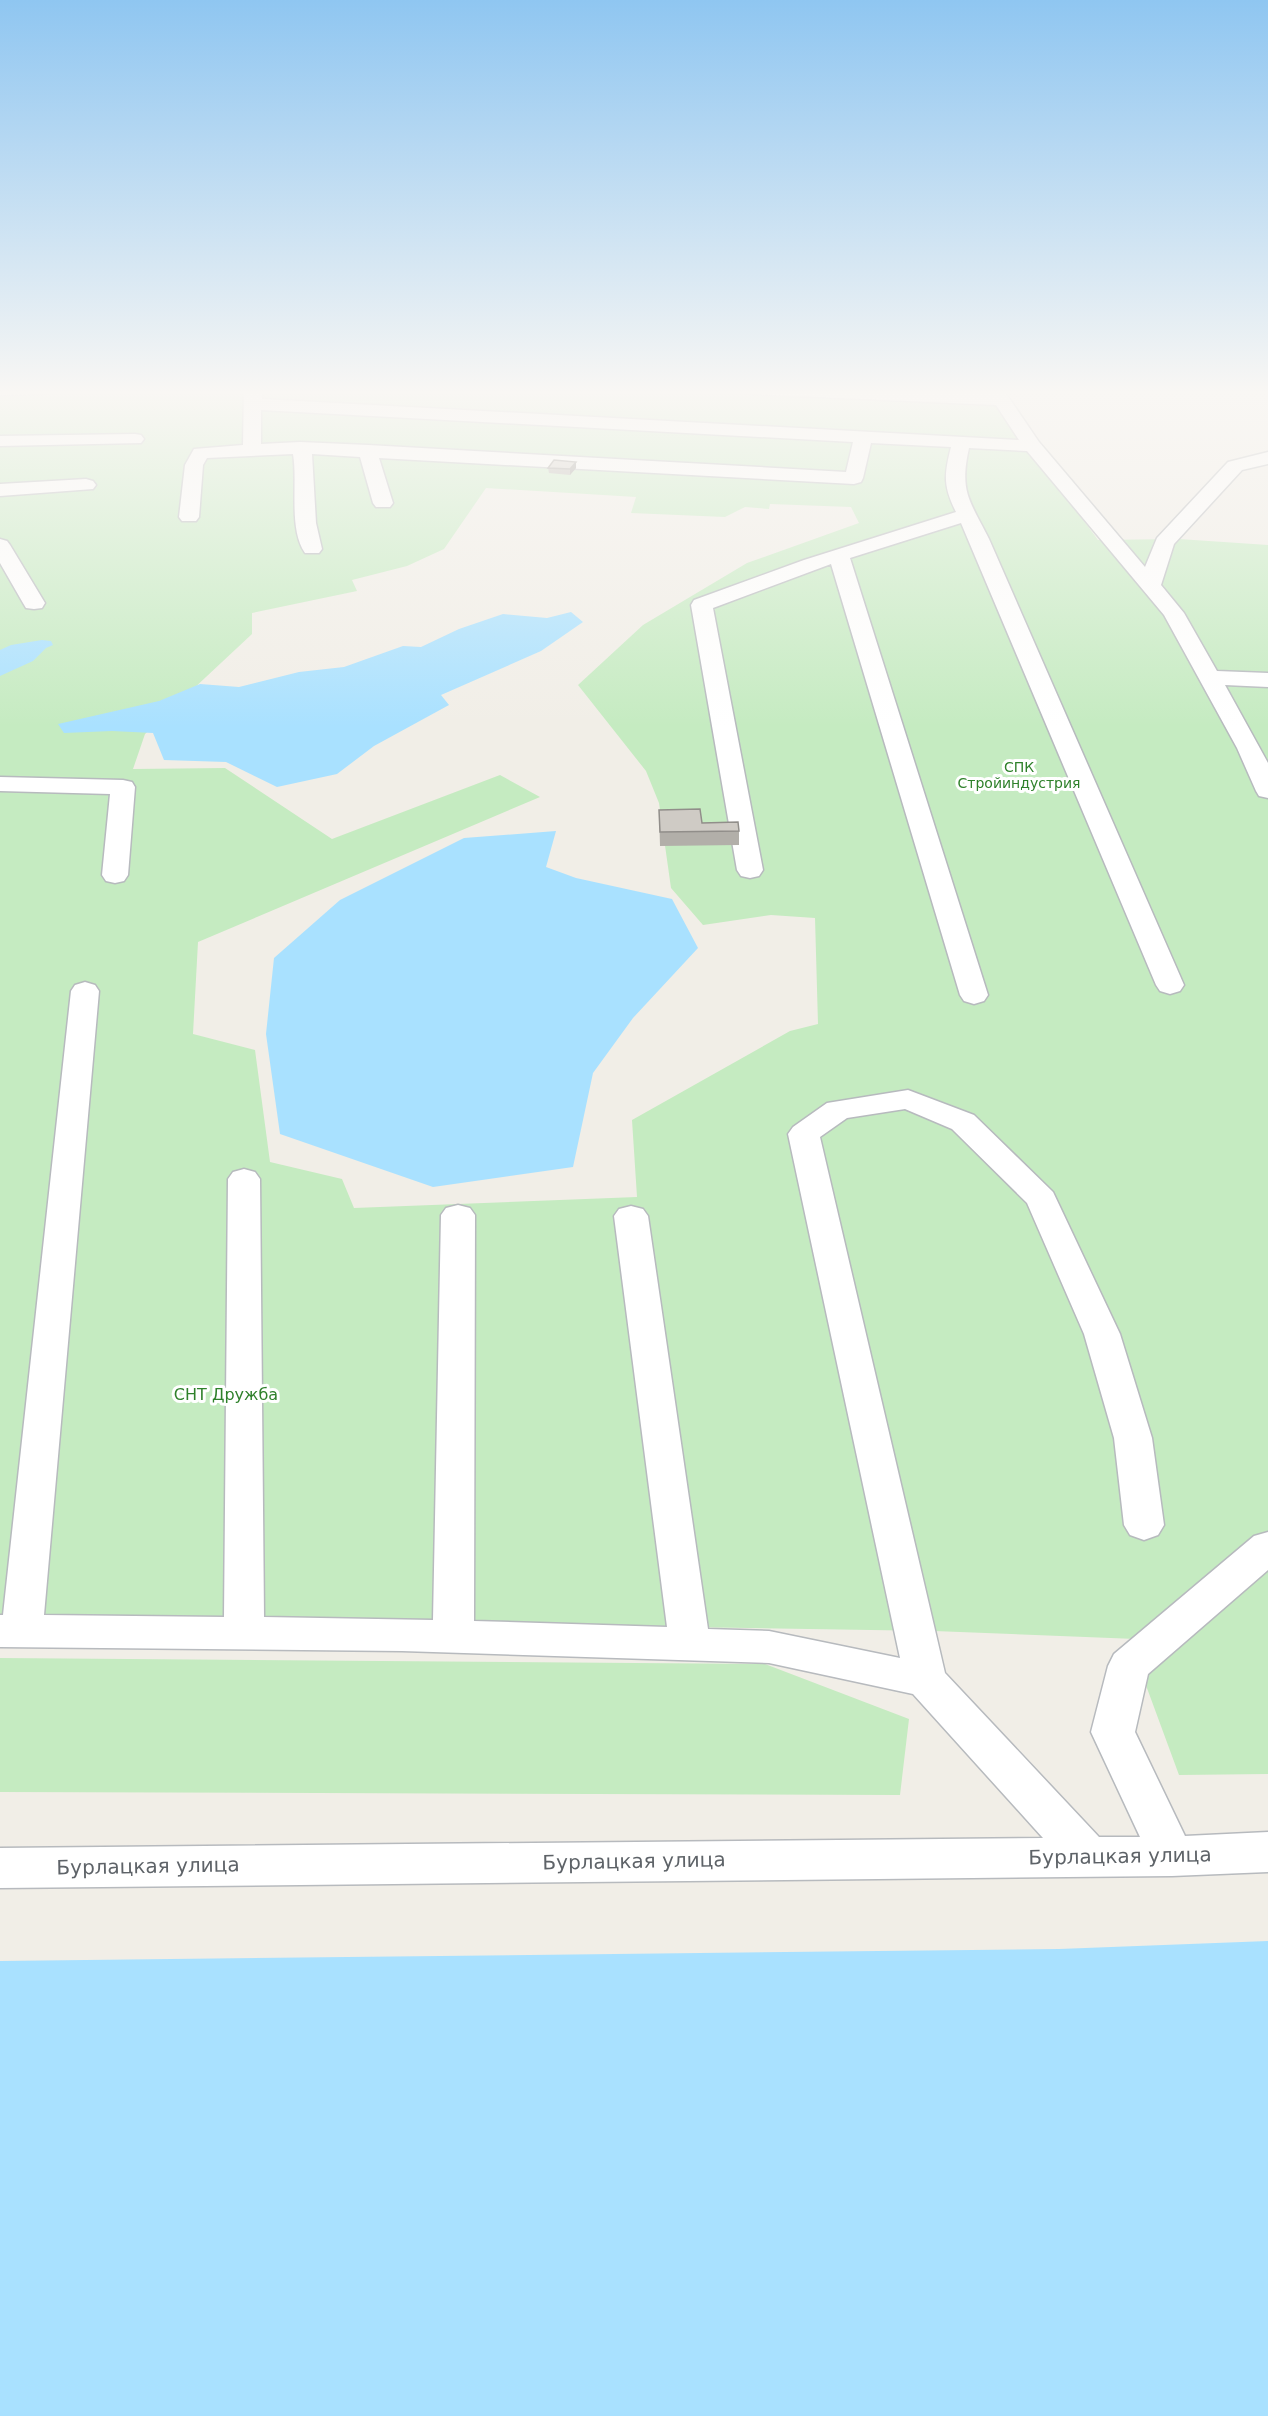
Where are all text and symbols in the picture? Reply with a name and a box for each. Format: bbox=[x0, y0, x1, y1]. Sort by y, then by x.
park label: СПК Стройиндустрия bbox=[958, 759, 1080, 791]
park label: СНТ Дружба bbox=[174, 1385, 278, 1404]
street label: Бурлацкая улица bbox=[1028, 1842, 1212, 1870]
street label: Бурлацкая улица bbox=[542, 1847, 726, 1875]
street label: Бурлацкая улица bbox=[56, 1852, 240, 1880]

